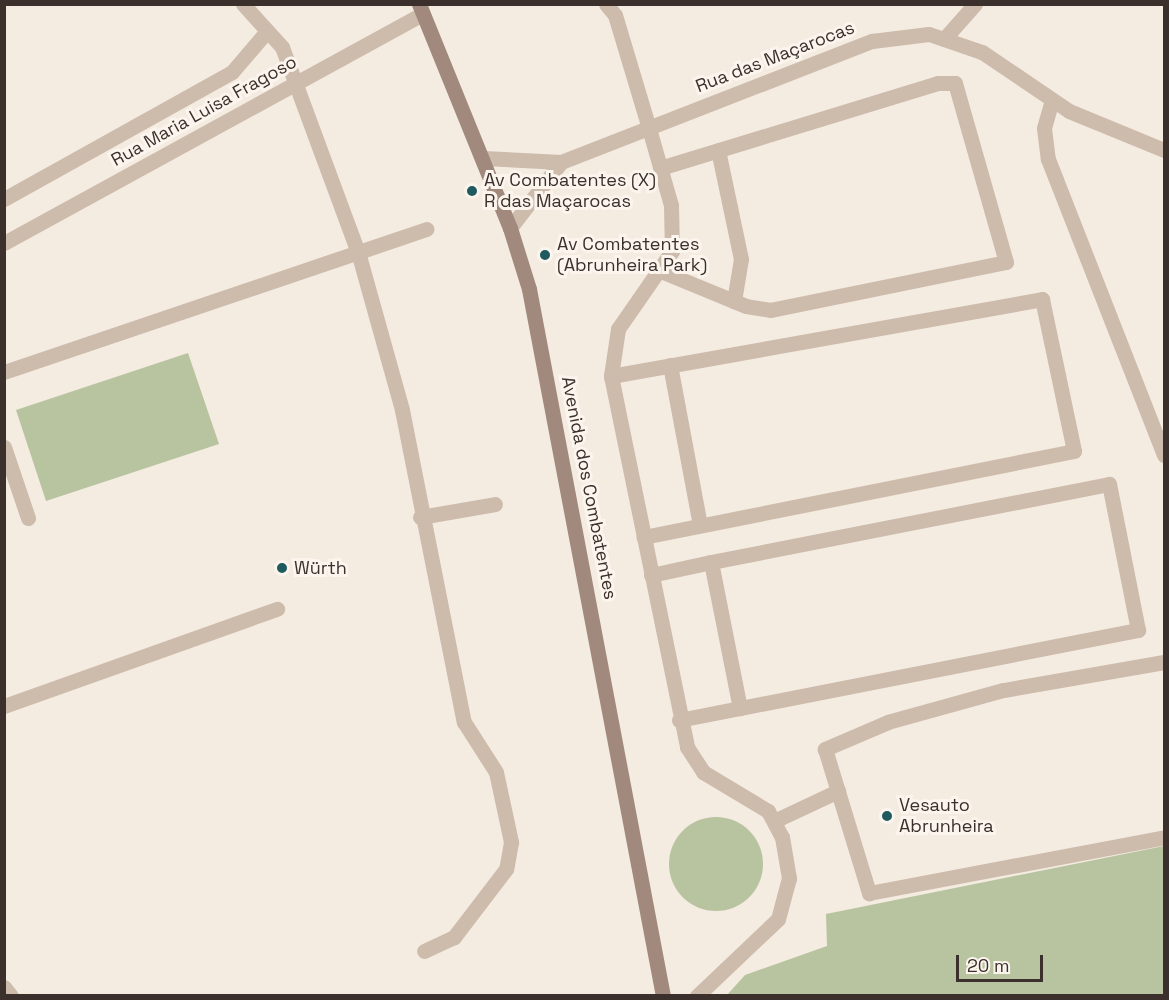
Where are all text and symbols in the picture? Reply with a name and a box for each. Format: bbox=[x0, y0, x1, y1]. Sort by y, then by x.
street label: Rua das Maçarocas bbox=[693, 17, 857, 97]
street label: Rua Maria Luisa Fragoso bbox=[108, 51, 300, 171]
place label: Av Combatentes (X) R das Maçarocas bbox=[484, 170, 656, 213]
marker: Av Combatentes (X) R das Maçarocas bbox=[465, 184, 479, 198]
place label: Av Combatentes (Abrunheira Park) bbox=[557, 234, 707, 276]
marker: Av Combatentes (Abrunheira Park) bbox=[538, 248, 552, 262]
street label: Avenida dos Combatentes bbox=[557, 375, 621, 601]
place label: Würth bbox=[294, 557, 347, 579]
marker: Würth bbox=[275, 561, 289, 575]
place label: Vesauto Abrunheira bbox=[899, 795, 994, 838]
marker: Vesauto Abrunheira bbox=[880, 809, 894, 823]
scale bar bbox=[959, 943, 1046, 981]
text: 20 m bbox=[967, 954, 1010, 977]

